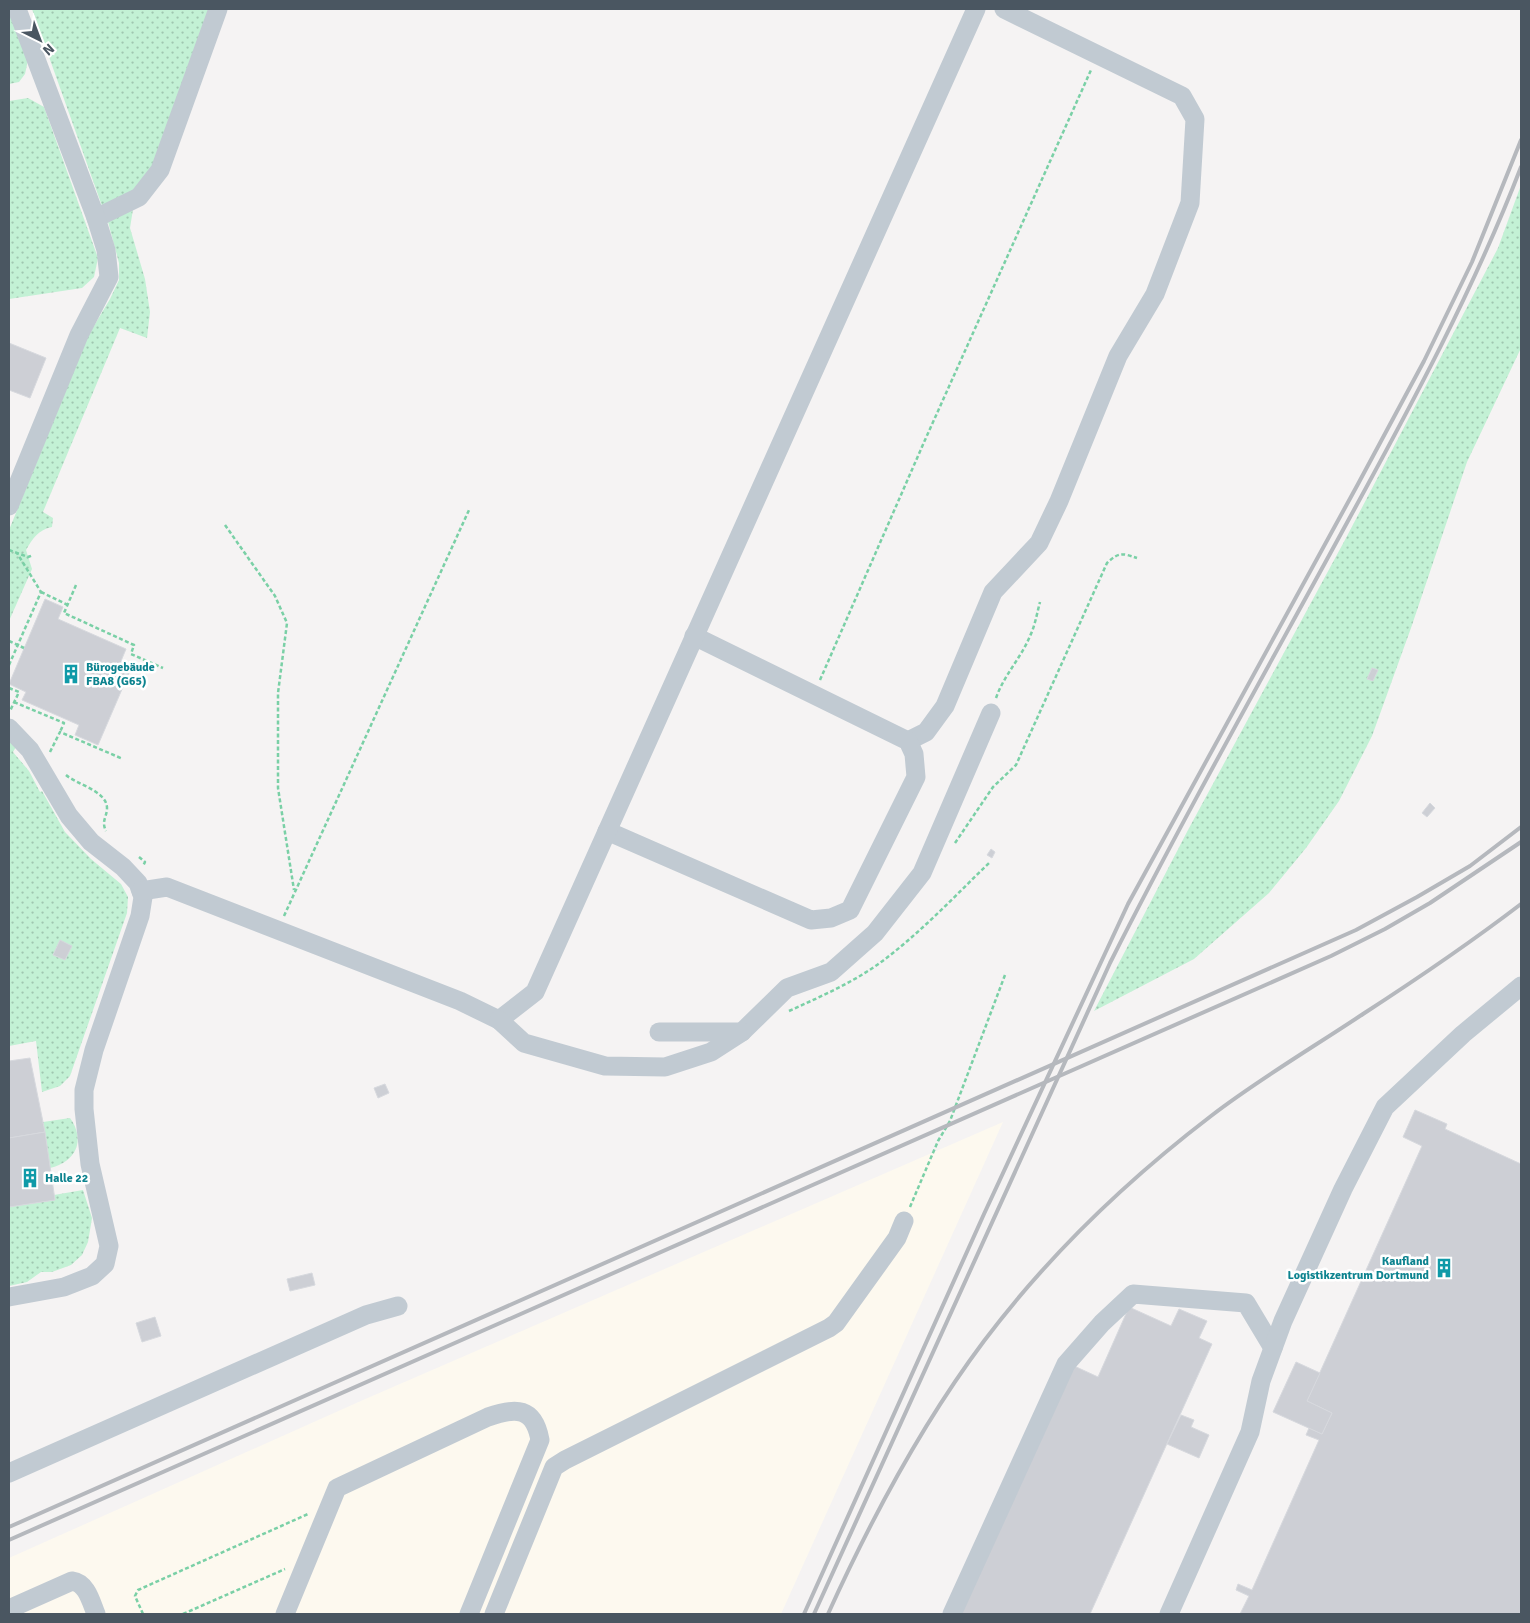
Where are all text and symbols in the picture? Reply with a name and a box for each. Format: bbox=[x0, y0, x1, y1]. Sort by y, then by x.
north arrow bbox=[15, 15, 65, 65]
text: N bbox=[39, 40, 58, 59]
place label: Bürogebäude FBA8 (G65) bbox=[86, 660, 155, 689]
building icon: Bürogebäude FBA8 (G65) bbox=[60, 663, 82, 685]
building icon: Halle 22 bbox=[19, 1167, 41, 1189]
place label: Halle 22 bbox=[45, 1171, 88, 1186]
place label: Kaufland Logistikzentrum Dortmund bbox=[1288, 1254, 1430, 1283]
building icon: Kaufland Logistikzentrum Dortmund bbox=[1433, 1257, 1455, 1279]

